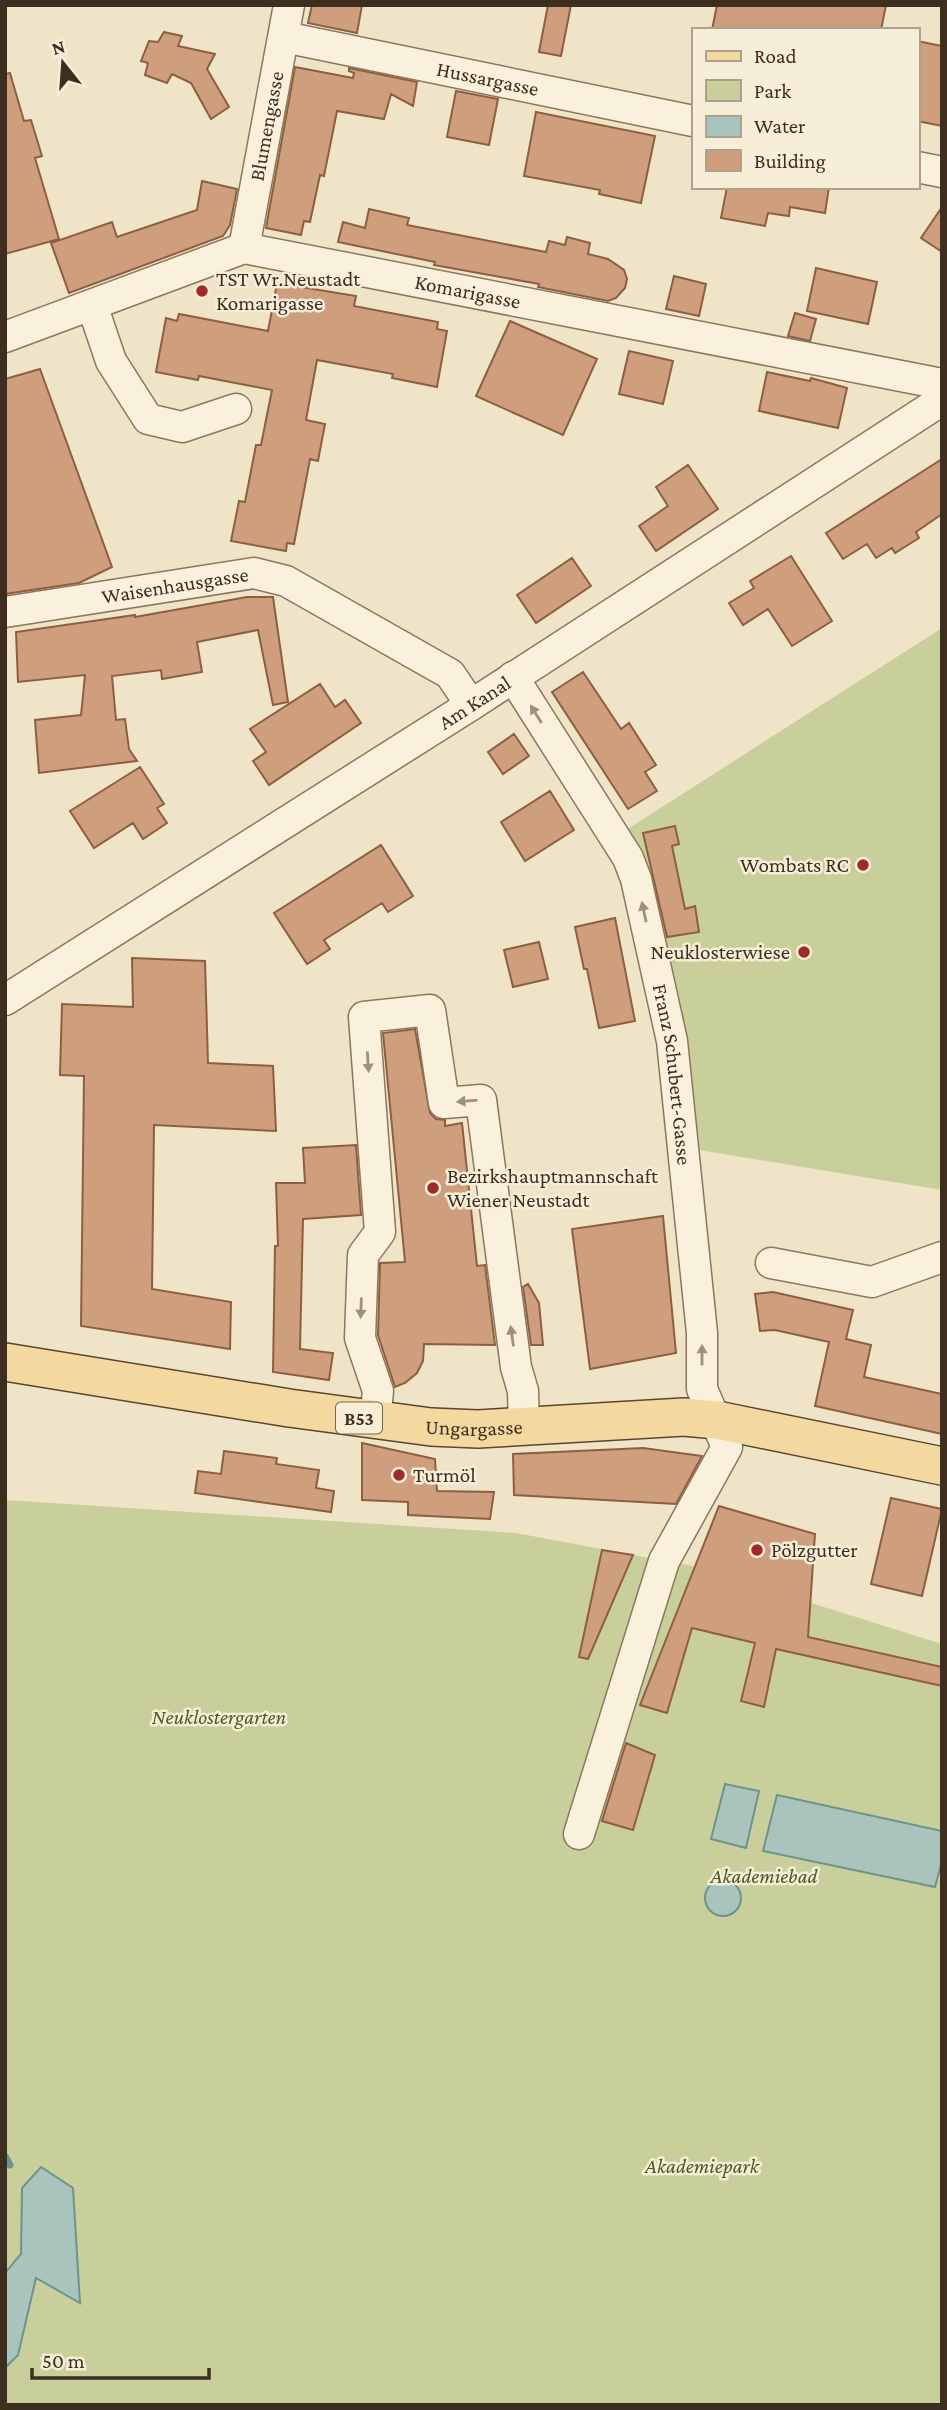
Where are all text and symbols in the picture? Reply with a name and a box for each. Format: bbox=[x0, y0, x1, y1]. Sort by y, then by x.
north arrow bbox=[28, 28, 98, 98]
legend bbox=[692, 28, 919, 189]
text: N bbox=[49, 35, 67, 59]
text: Road bbox=[754, 44, 797, 68]
street label: Hussargasse bbox=[434, 57, 541, 101]
street label: Blumengasse bbox=[245, 69, 288, 183]
text: Park bbox=[754, 79, 791, 103]
text: Water bbox=[754, 114, 806, 138]
text: Building bbox=[754, 149, 826, 173]
place label: TST Wr.Neustadt Komarigasse bbox=[216, 267, 361, 315]
street label: Komarigasse bbox=[413, 270, 523, 314]
marker: TST Wr.Neustadt Komarigasse bbox=[194, 283, 210, 299]
street label: Waisenhausgasse bbox=[100, 562, 250, 609]
street label: Am Kanal bbox=[434, 671, 515, 734]
one-way arrow bbox=[530, 704, 543, 723]
place label: Wombats RC bbox=[740, 853, 849, 877]
marker: Wombats RC bbox=[855, 857, 871, 873]
one-way arrow bbox=[638, 901, 649, 923]
place label: Neuklosterwiese bbox=[651, 940, 790, 964]
marker: Neuklosterwiese bbox=[796, 944, 812, 960]
street label: Franz Schubert-Gasse bbox=[648, 981, 697, 1166]
one-way arrow bbox=[362, 1051, 373, 1073]
one-way arrow bbox=[456, 1096, 478, 1107]
place label: Bezirkshauptmannschaft Wiener Neustadt bbox=[447, 1164, 659, 1212]
marker: Bezirkshauptmannschaft Wiener Neustadt bbox=[425, 1180, 441, 1196]
one-way arrow bbox=[355, 1297, 366, 1319]
one-way arrow bbox=[507, 1324, 518, 1346]
one-way arrow bbox=[696, 1344, 708, 1366]
road number: B53 bbox=[336, 1402, 382, 1434]
street label: Ungargasse bbox=[425, 1414, 523, 1441]
place label: Turmöl bbox=[413, 1463, 476, 1487]
marker: Turmöl bbox=[391, 1467, 407, 1483]
place label: Pölzgutter bbox=[771, 1538, 858, 1562]
marker: Pölzgutter bbox=[749, 1542, 765, 1558]
park label: Neuklostergarten bbox=[152, 1705, 286, 1729]
park label: Akademiebad bbox=[710, 1864, 819, 1888]
park label: Akademiepark bbox=[644, 2154, 760, 2178]
scale bar bbox=[32, 2336, 208, 2380]
text: 50 m bbox=[42, 2349, 85, 2373]

